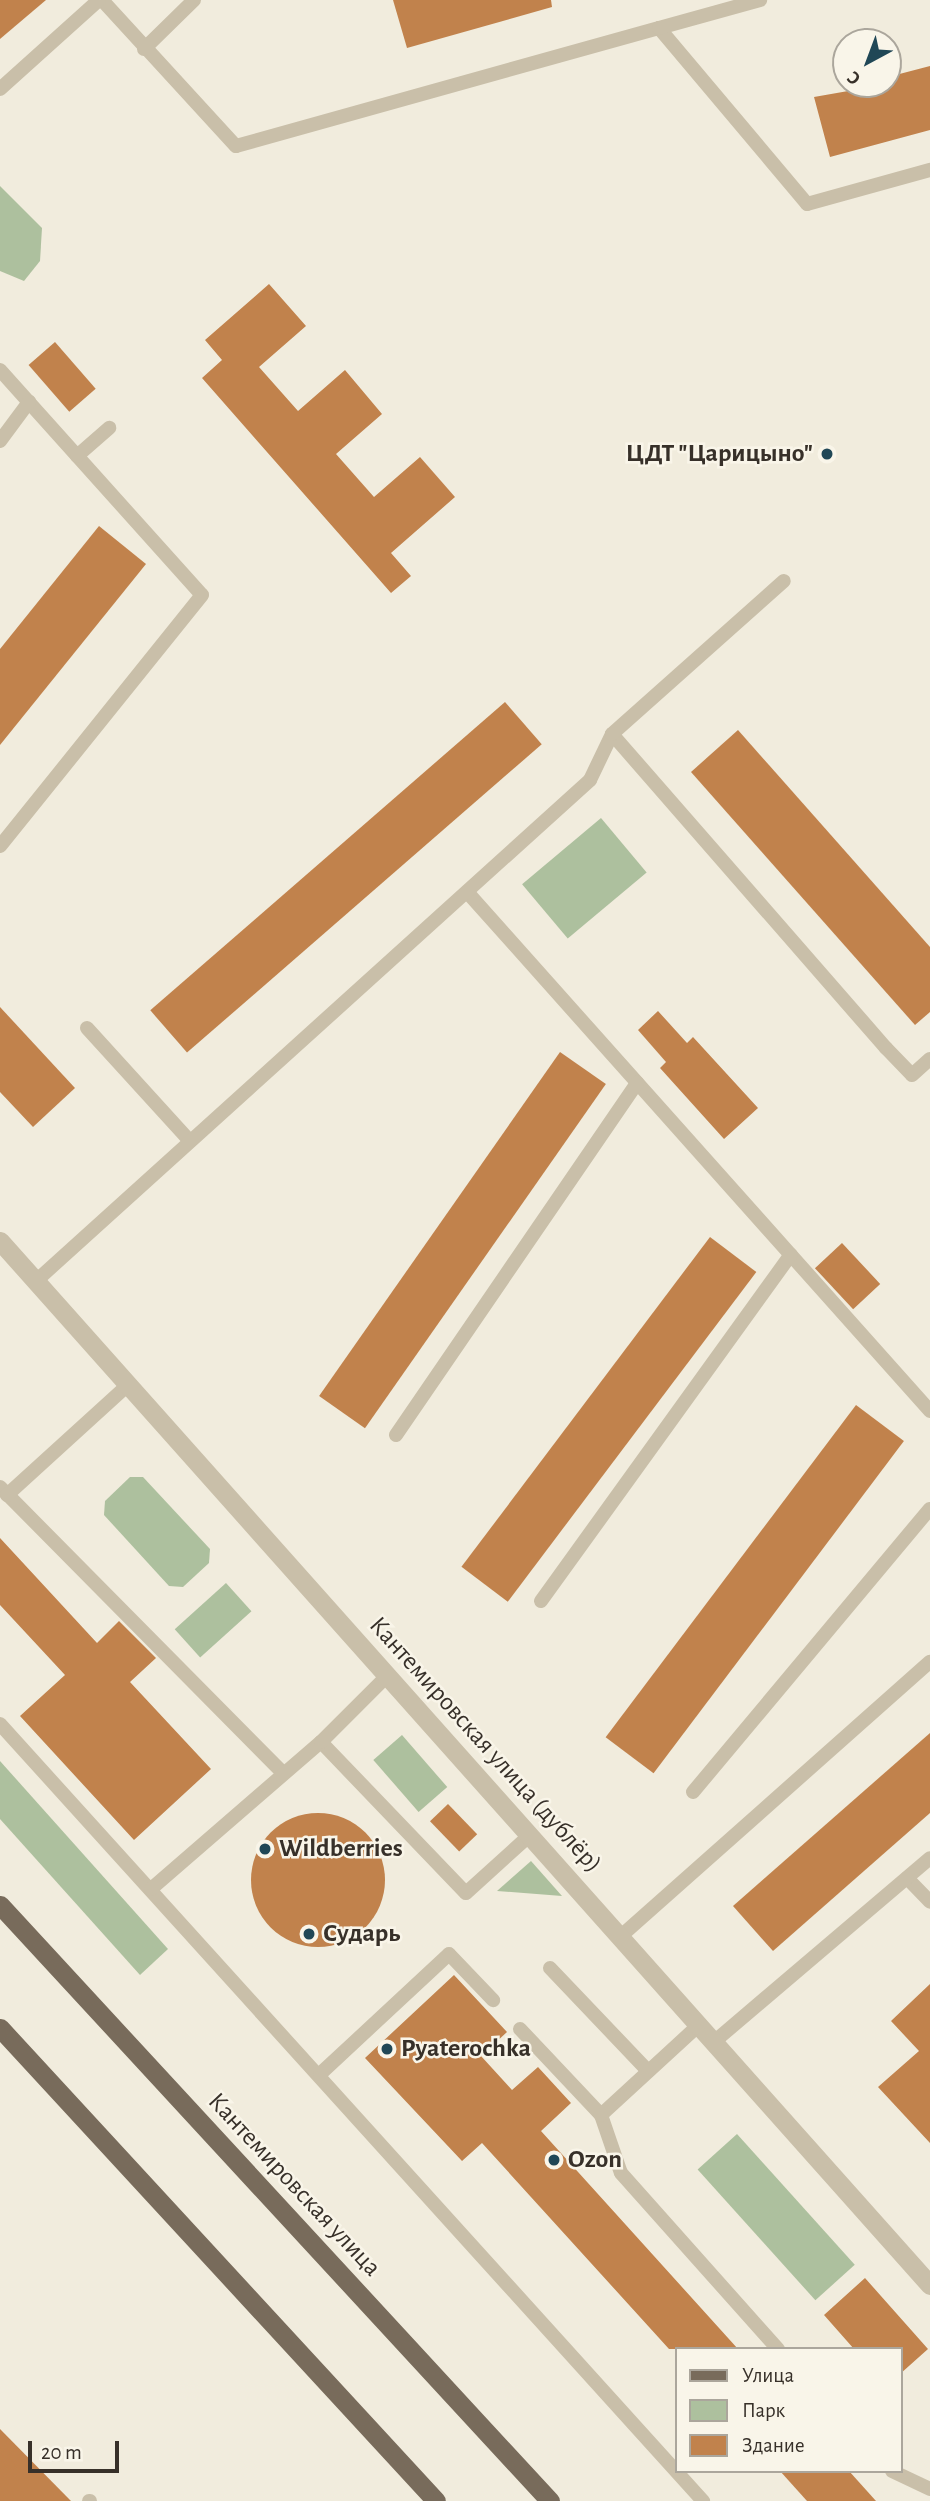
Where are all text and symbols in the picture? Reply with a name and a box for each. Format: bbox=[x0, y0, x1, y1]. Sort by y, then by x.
north arrow bbox=[832, 28, 902, 98]
text: С bbox=[844, 67, 864, 88]
place label: ЦДТ "Царицыно" bbox=[626, 438, 813, 470]
marker: ЦДТ "Царицыно" bbox=[819, 446, 835, 462]
street label: Кантемировская улица (дублёр) bbox=[362, 1611, 608, 1879]
place label: Wildberries bbox=[279, 1833, 403, 1865]
marker: Wildberries bbox=[257, 1841, 273, 1857]
place label: Сударь bbox=[323, 1918, 400, 1950]
marker: Сударь bbox=[301, 1926, 317, 1942]
place label: Pyaterochka bbox=[401, 2033, 531, 2065]
marker: Pyaterochka bbox=[379, 2041, 395, 2057]
street label: Кантемировская улица bbox=[201, 2087, 387, 2283]
place label: Ozon bbox=[568, 2144, 622, 2176]
marker: Ozon bbox=[546, 2152, 562, 2168]
legend bbox=[674, 2347, 902, 2473]
text: Улица bbox=[742, 2365, 794, 2386]
text: Парк bbox=[742, 2400, 785, 2421]
scale bar bbox=[32, 2428, 122, 2472]
text: Здание bbox=[742, 2435, 805, 2456]
text: 20 m bbox=[41, 2442, 82, 2463]

